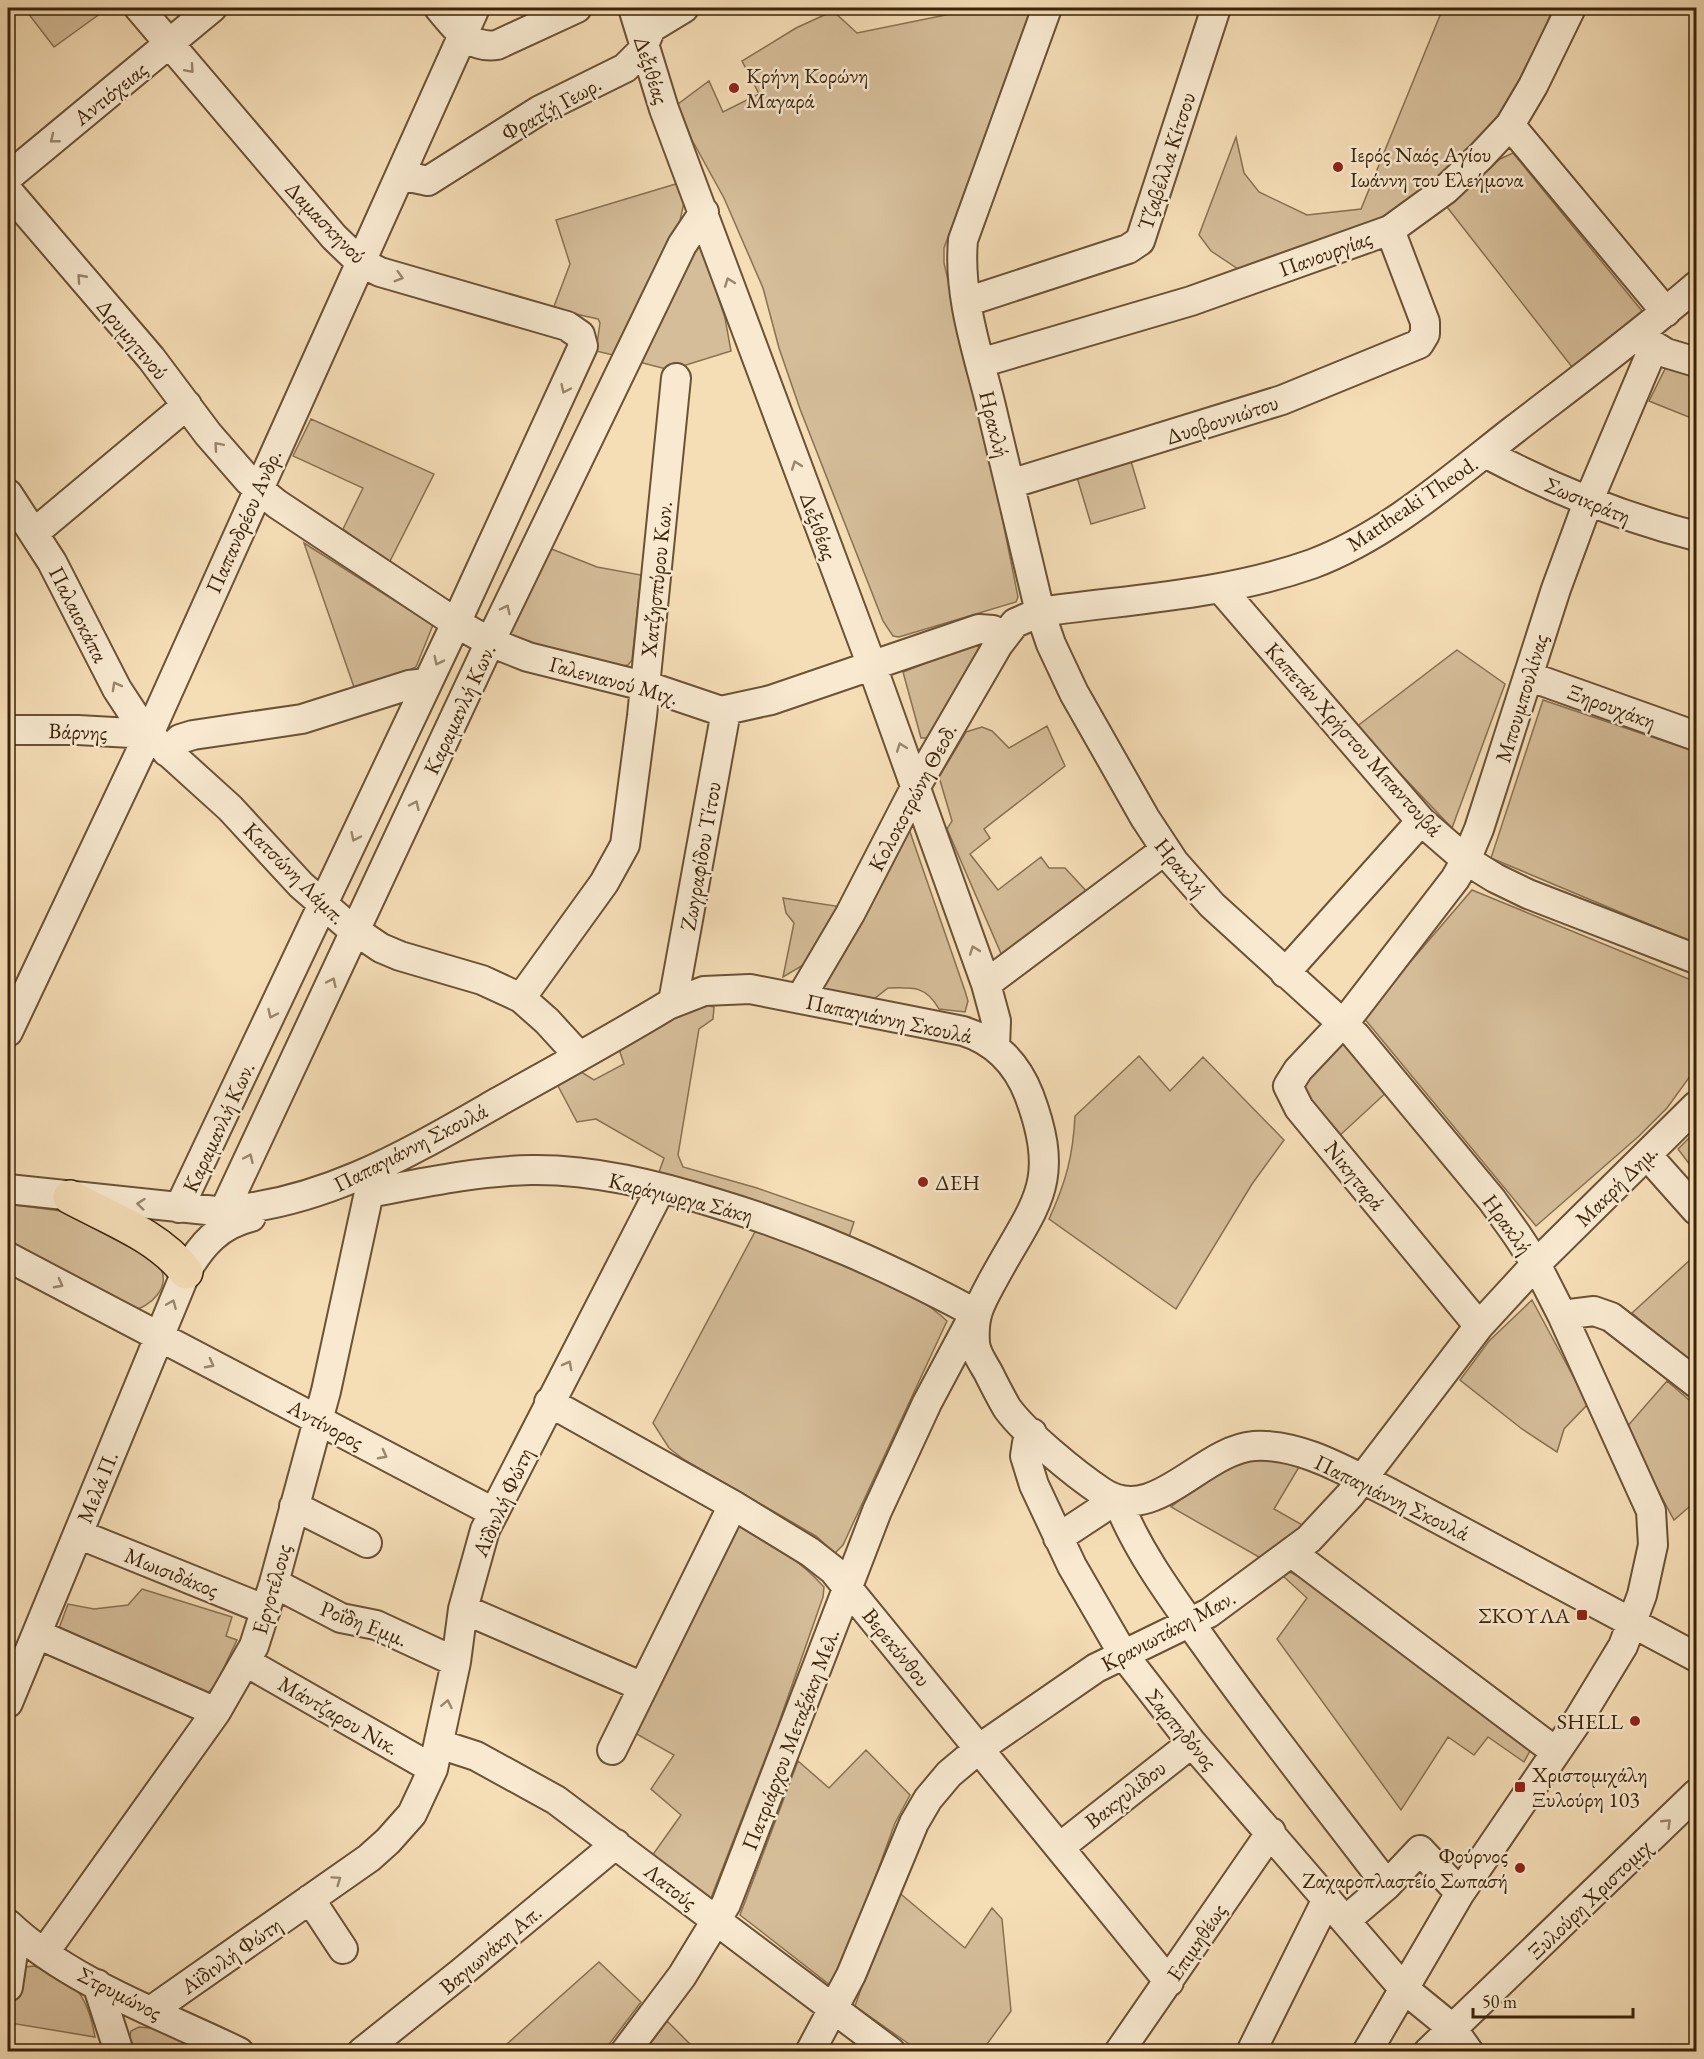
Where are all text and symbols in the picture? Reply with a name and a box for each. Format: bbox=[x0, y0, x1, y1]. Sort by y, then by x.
street label: Δεξιθέας bbox=[627, 32, 676, 108]
street label: Αντιόχειας bbox=[67, 55, 153, 133]
place label: Κρήνη Κορώνη Μαγαρά bbox=[746, 61, 868, 115]
one-way arrow bbox=[183, 62, 194, 73]
street label: Φρατζή Γεωρ. bbox=[496, 69, 606, 148]
marker: Κρήνη Κορώνη Μαγαρά bbox=[727, 81, 741, 95]
street label: Τζαβέλλα Κίτσου bbox=[1131, 88, 1202, 234]
one-way arrow bbox=[50, 132, 61, 143]
place label: Ιερός Ναός Αγίου Ιωάννη του Ελεήμονα bbox=[1350, 140, 1525, 194]
marker: Ιερός Ναός Αγίου Ιωάννη του Ελεήμονα bbox=[1331, 160, 1345, 174]
street label: Δαμασκηνού bbox=[279, 175, 372, 270]
street label: Πανουργίας bbox=[1275, 223, 1376, 284]
one-way arrow bbox=[393, 270, 404, 282]
one-way arrow bbox=[77, 274, 88, 285]
one-way arrow bbox=[724, 277, 736, 288]
street label: Δρυμητινού bbox=[90, 293, 175, 386]
one-way arrow bbox=[560, 383, 572, 394]
street label: Ηρακλή bbox=[972, 388, 1017, 461]
street label: Δυοβουνιώτου bbox=[1162, 388, 1282, 451]
one-way arrow bbox=[214, 442, 225, 453]
street label: Παπανδρέου Ανδρ. bbox=[199, 445, 288, 598]
street label: Mattheaki Theod. bbox=[1341, 449, 1484, 558]
one-way arrow bbox=[791, 461, 803, 472]
street label: Σωσικράτη bbox=[1541, 470, 1635, 531]
street label: Δεξιθέας bbox=[793, 488, 844, 564]
street label: Χατζησπύρου Κων. bbox=[634, 500, 679, 660]
street label: Παλαιοκάπα bbox=[42, 561, 116, 668]
one-way arrow bbox=[498, 605, 510, 616]
street label: Μπουμπουλίνας bbox=[1488, 630, 1555, 766]
street label: Καπετάν Χρήστου Μπαντουβά bbox=[1259, 636, 1449, 843]
street label: Καραμανλή Κων. bbox=[417, 639, 502, 779]
street label: Γαλενιανού Μιχ. bbox=[546, 649, 682, 712]
one-way arrow bbox=[433, 654, 445, 665]
street label: Ξηρουχάκη bbox=[1564, 677, 1660, 736]
one-way arrow bbox=[112, 681, 123, 692]
street label: Βάρνης bbox=[48, 716, 108, 747]
street label: Κολοκοτρώνη Θεοδ. bbox=[861, 718, 964, 876]
one-way arrow bbox=[895, 742, 908, 752]
street label: Ζωγραφίδου Τίτου bbox=[673, 779, 728, 933]
one-way arrow bbox=[407, 800, 419, 811]
street label: Κατσώνη Λάμπ. bbox=[237, 816, 352, 931]
one-way arrow bbox=[350, 831, 362, 842]
street label: Ηρακλή bbox=[1148, 832, 1213, 903]
one-way arrow bbox=[968, 945, 981, 956]
one-way arrow bbox=[325, 977, 337, 988]
street label: Παπαγιάννη Σκουλά bbox=[803, 987, 975, 1050]
one-way arrow bbox=[267, 1007, 279, 1018]
street label: Καραμανλή Κων. bbox=[176, 1057, 261, 1197]
street label: Παπαγιάννη Σκουλά bbox=[328, 1096, 493, 1199]
street label: Νικηταρά bbox=[1318, 1135, 1392, 1217]
street label: Μακρή Δημ. bbox=[1569, 1138, 1664, 1233]
one-way arrow bbox=[241, 1154, 253, 1165]
street label: Καράγιωργα Σάκη bbox=[606, 1166, 756, 1229]
place label: ΔΕΗ bbox=[935, 1168, 980, 1197]
marker: ΔΕΗ bbox=[916, 1175, 930, 1189]
street label: Ηρακλή bbox=[1476, 1188, 1539, 1260]
one-way arrow bbox=[136, 1198, 145, 1211]
one-way arrow bbox=[53, 1277, 64, 1288]
one-way arrow bbox=[165, 1299, 177, 1310]
one-way arrow bbox=[204, 1357, 215, 1368]
one-way arrow bbox=[561, 1361, 572, 1372]
street label: Αντίνορος bbox=[282, 1392, 369, 1456]
street label: Αϊδινλή Φώτη bbox=[465, 1443, 539, 1562]
street label: Μελά Π. bbox=[70, 1447, 125, 1527]
one-way arrow bbox=[377, 1447, 388, 1459]
street label: Παπαγιάννη Σκουλά bbox=[1310, 1447, 1475, 1548]
street label: Μωισιδάκος bbox=[120, 1540, 223, 1604]
street label: Εργοτέλους bbox=[245, 1541, 298, 1638]
street label: Κρανιωτάκη Μαν. bbox=[1096, 1583, 1241, 1678]
street label: Ροΐδη Εμμ. bbox=[316, 1594, 411, 1653]
place label: ΣΚΟΥΛΑ bbox=[1478, 1601, 1571, 1630]
street label: Βερεκύνθου bbox=[856, 1602, 937, 1693]
marker: ΣΚΟΥΛΑ bbox=[1575, 1608, 1589, 1622]
street label: Πατριάρχου Μεταξάκη Μελ. bbox=[735, 1624, 846, 1854]
street label: Μάντζαρου Νικ. bbox=[273, 1669, 404, 1762]
street label: Σαρπηδόνος bbox=[1139, 1683, 1224, 1776]
one-way arrow bbox=[440, 1699, 453, 1709]
place label: SHELL bbox=[1557, 1707, 1623, 1736]
marker: SHELL bbox=[1628, 1714, 1642, 1728]
street label: Βακχυλίδου bbox=[1079, 1754, 1172, 1835]
place label: Χριστομιχάλη Ξυλούρη 103 bbox=[1531, 1760, 1648, 1814]
marker: Χριστομιχάλη Ξυλούρη 103 bbox=[1513, 1780, 1527, 1794]
one-way arrow bbox=[1660, 1819, 1671, 1830]
street label: Ξυλούρη Χριστομιχ bbox=[1521, 1833, 1658, 1966]
place label: Φούρνος Ζαχαροπλαστείο Σωπασή bbox=[1302, 1841, 1508, 1895]
street label: Λατούς bbox=[637, 1856, 703, 1916]
marker: Φούρνος Ζαχαροπλαστείο Σωπασή bbox=[1513, 1861, 1527, 1875]
one-way arrow bbox=[331, 1876, 342, 1887]
street label: Βαγιωνάκη Απ. bbox=[433, 1898, 548, 2001]
street label: Επιμηθέως bbox=[1160, 1898, 1233, 1987]
street label: Αϊδινλή Φώτη bbox=[174, 1910, 287, 2001]
street label: Στρυμώνος bbox=[73, 1960, 167, 2027]
scale bar bbox=[1473, 1981, 1634, 2019]
text: 50 m bbox=[1482, 1990, 1517, 2013]

